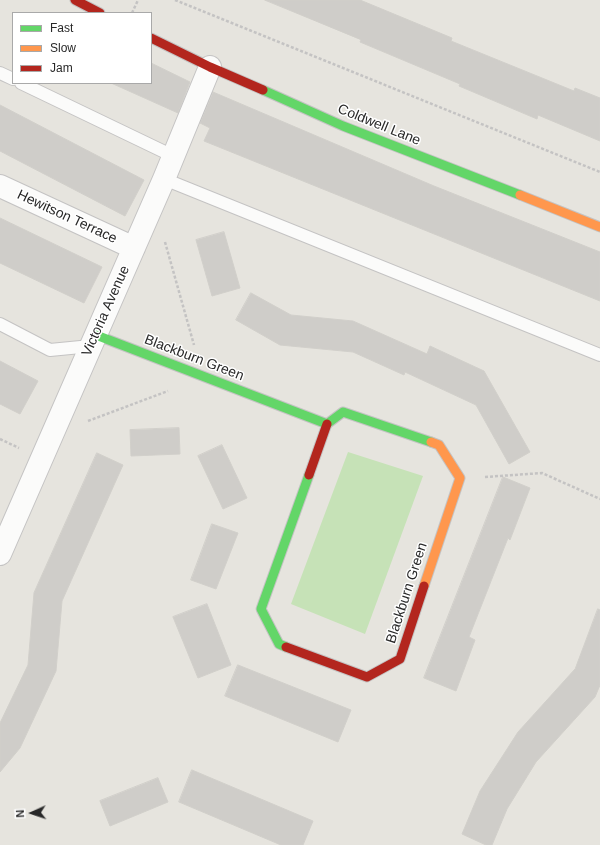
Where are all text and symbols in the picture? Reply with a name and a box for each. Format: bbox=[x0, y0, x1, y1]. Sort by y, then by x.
legend bbox=[12, 12, 152, 84]
text: Fast bbox=[50, 21, 73, 35]
text: Slow bbox=[50, 41, 76, 55]
text: Jam bbox=[50, 61, 73, 75]
street label: Coldwell Lane bbox=[335, 101, 423, 149]
street label: Hewitson Terrace bbox=[14, 187, 120, 247]
street label: Victoria Avenue bbox=[78, 263, 134, 359]
street label: Blackburn Green bbox=[142, 331, 246, 385]
street label: Blackburn Green bbox=[383, 540, 431, 646]
north arrow bbox=[12, 793, 52, 833]
text: N bbox=[14, 809, 26, 818]

